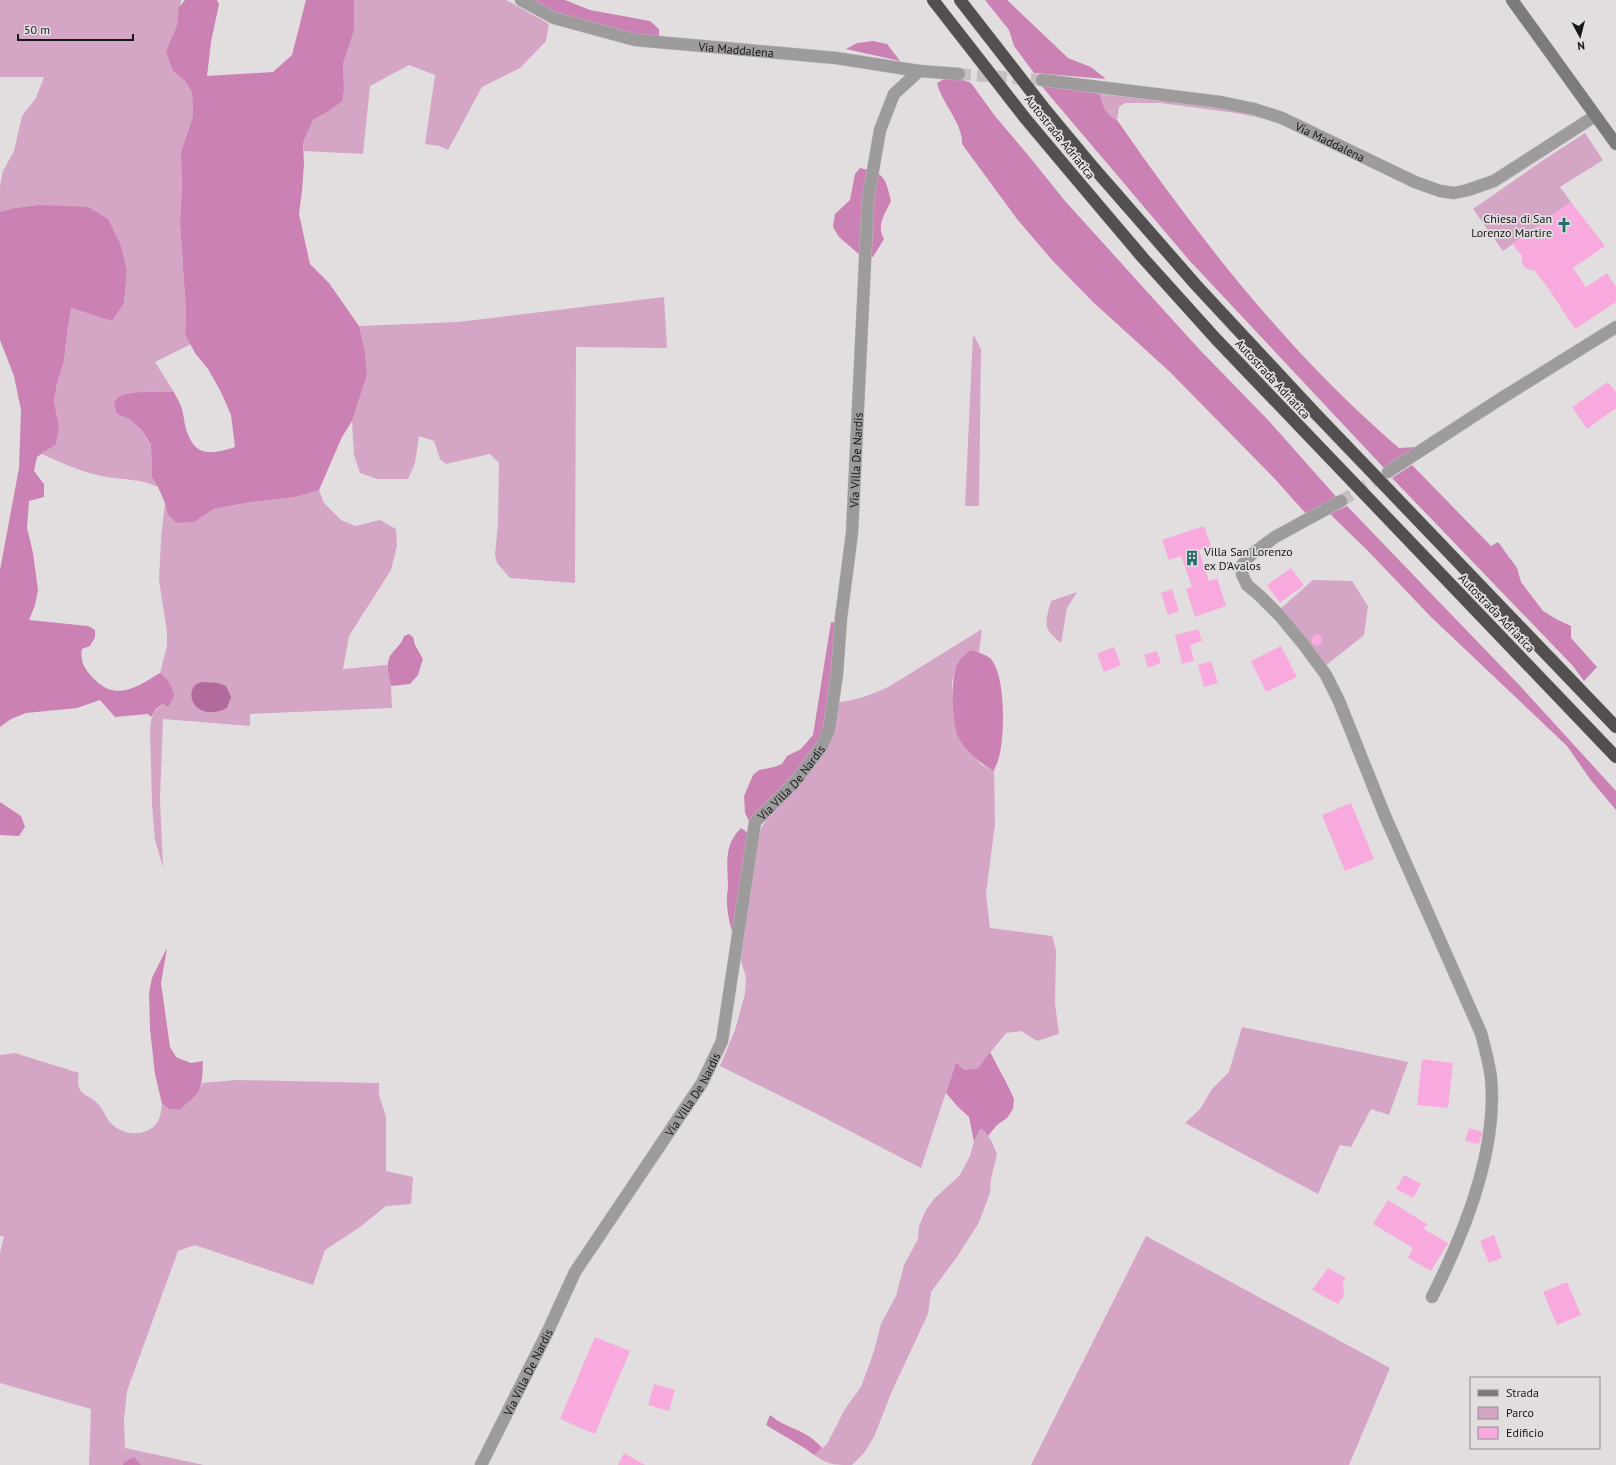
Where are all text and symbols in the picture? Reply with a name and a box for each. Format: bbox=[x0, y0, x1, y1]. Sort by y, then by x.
scale bar bbox=[18, 16, 133, 42]
north arrow bbox=[1560, 16, 1600, 56]
text: 50 m bbox=[24, 22, 50, 37]
street label: Via Maddalena bbox=[697, 38, 774, 60]
text: N bbox=[1577, 39, 1586, 53]
street label: Autostrada Adriatica bbox=[1022, 92, 1098, 182]
street label: Via Maddalena bbox=[1292, 118, 1368, 164]
place label: Chiesa di San Lorenzo Martire bbox=[1471, 211, 1552, 240]
church icon: Chiesa di San Lorenzo Martire bbox=[1555, 216, 1573, 234]
street label: Autostrada Adriatica bbox=[1232, 336, 1314, 422]
street label: Via Villa De Nardis bbox=[846, 412, 865, 509]
place label: Villa San Lorenzo ex D'Avalos bbox=[1203, 544, 1293, 573]
building icon: Villa San Lorenzo ex D'Avalos bbox=[1183, 549, 1201, 567]
street label: Autostrada Adriatica bbox=[1456, 571, 1538, 656]
street label: Via Villa De Nardis bbox=[753, 742, 828, 824]
street label: Via Villa De Nardis bbox=[661, 1050, 723, 1139]
street label: Via Villa De Nardis bbox=[499, 1326, 555, 1419]
legend bbox=[1470, 1377, 1600, 1449]
text: Strada bbox=[1506, 1385, 1539, 1400]
text: Parco bbox=[1506, 1405, 1534, 1420]
text: Edificio bbox=[1506, 1425, 1544, 1440]

